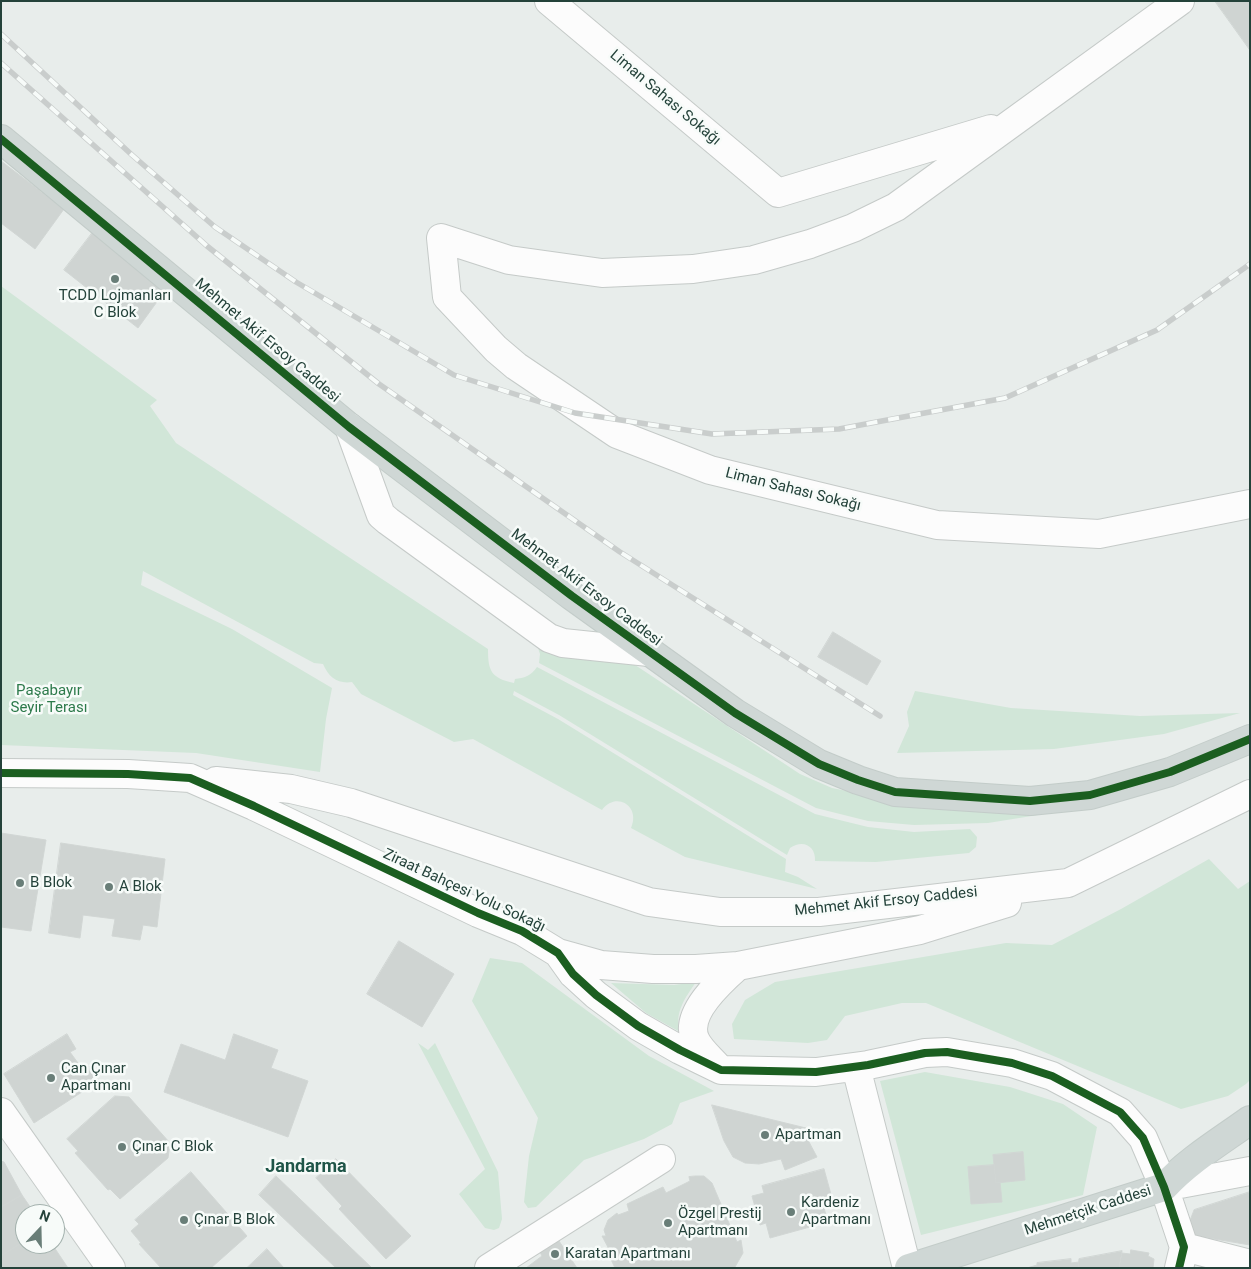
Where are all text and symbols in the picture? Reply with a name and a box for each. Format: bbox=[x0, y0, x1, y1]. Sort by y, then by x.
street label: Liman Sahası Sokağı bbox=[606, 46, 724, 150]
marker: TCDD Lojmanları C Blok bbox=[109, 273, 121, 285]
street label: Mehmet Akif Ersoy Caddesi bbox=[191, 275, 343, 407]
place label: TCDD Lojmanları C Blok bbox=[59, 287, 171, 322]
street label: Liman Sahası Sokağı bbox=[723, 464, 863, 516]
street label: Mehmet Akif Ersoy Caddesi bbox=[507, 526, 665, 650]
park label: Paşabayır Seyir Terası bbox=[11, 682, 87, 717]
street label: Ziraat Bahçesi Yolu Sokağı bbox=[380, 845, 548, 937]
place label: B Blok bbox=[30, 874, 72, 892]
marker: B Blok bbox=[14, 877, 26, 889]
place label: A Blok bbox=[119, 878, 162, 896]
marker: A Blok bbox=[103, 881, 115, 893]
street label: Mehmet Akif Ersoy Caddesi bbox=[794, 883, 978, 921]
place label: Can Çınar Apartmanı bbox=[61, 1060, 131, 1095]
marker: Can Çınar Apartmanı bbox=[45, 1072, 57, 1084]
place label: Apartman bbox=[775, 1126, 841, 1144]
marker: Apartman bbox=[759, 1129, 771, 1141]
place label: Çınar C Blok bbox=[132, 1138, 213, 1156]
marker: Çınar C Blok bbox=[116, 1141, 128, 1153]
district label: Jandarma bbox=[265, 1156, 347, 1178]
street label: Mehmetçik Caddesi bbox=[1022, 1182, 1154, 1240]
place label: Kardeniz Apartmanı bbox=[801, 1194, 871, 1229]
north arrow bbox=[15, 1204, 65, 1254]
place label: Özgel Prestij Apartmanı bbox=[678, 1205, 762, 1240]
marker: Kardeniz Apartmanı bbox=[785, 1206, 797, 1218]
text: N bbox=[38, 1207, 52, 1225]
place label: Çınar B Blok bbox=[194, 1211, 275, 1229]
marker: Çınar B Blok bbox=[178, 1214, 190, 1226]
marker: Özgel Prestij Apartmanı bbox=[662, 1217, 674, 1229]
place label: Karatan Apartmanı bbox=[565, 1245, 691, 1263]
marker: Karatan Apartmanı bbox=[549, 1248, 561, 1260]

